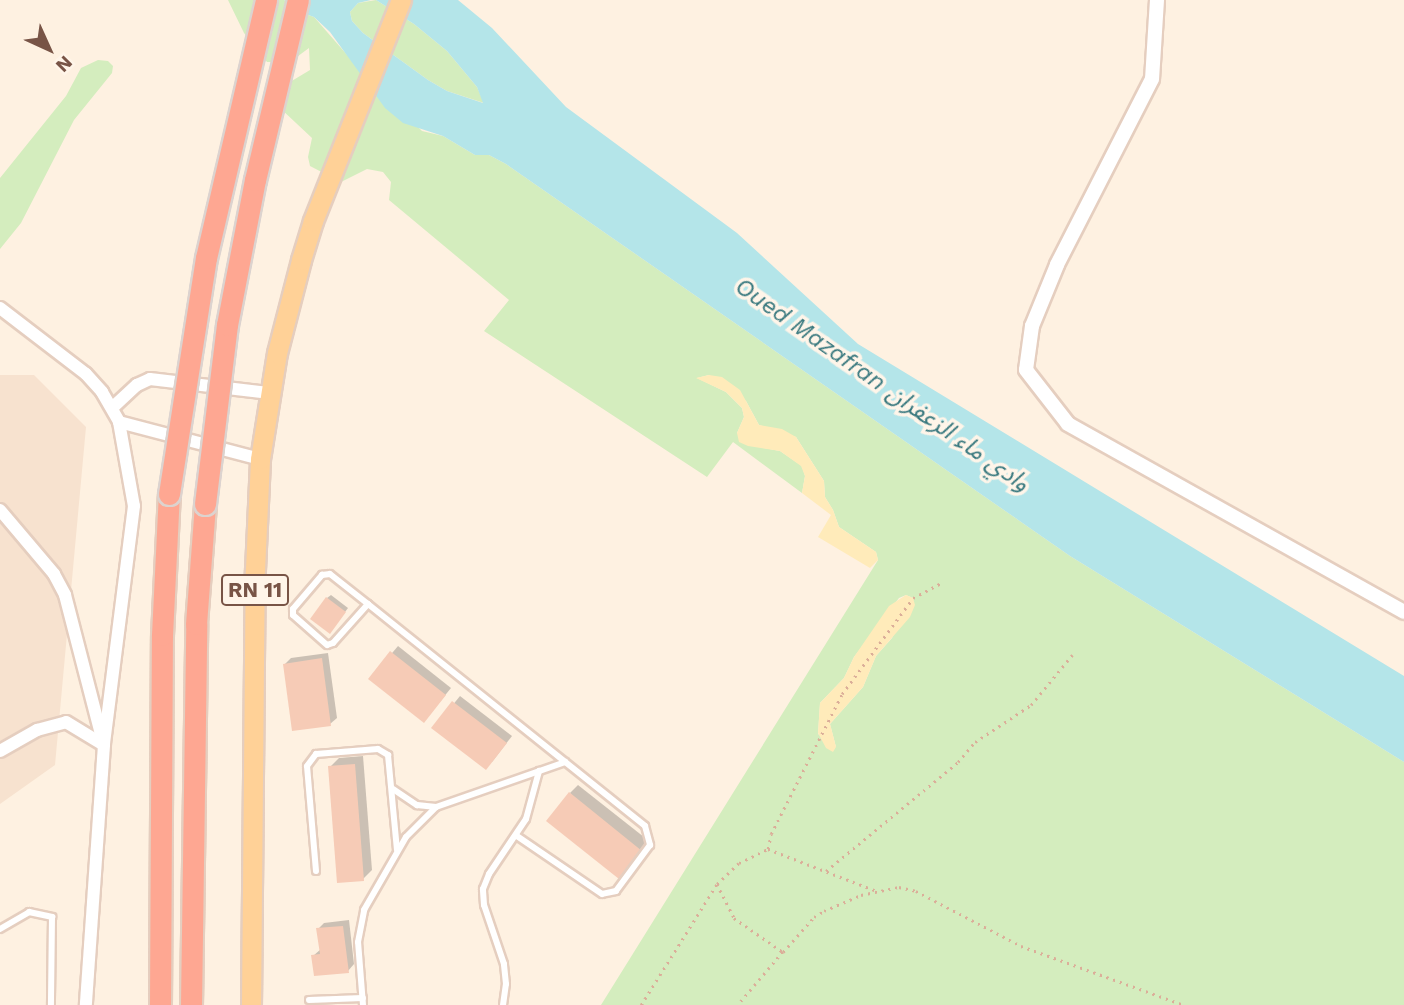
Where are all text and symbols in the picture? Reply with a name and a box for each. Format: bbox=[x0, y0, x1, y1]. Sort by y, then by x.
north arrow bbox=[14, 14, 84, 84]
text: N bbox=[51, 51, 77, 77]
water label: Oued Mazafran وادي ماء الزعفران bbox=[729, 272, 1035, 498]
road number: RN 11 bbox=[220, 572, 290, 608]

